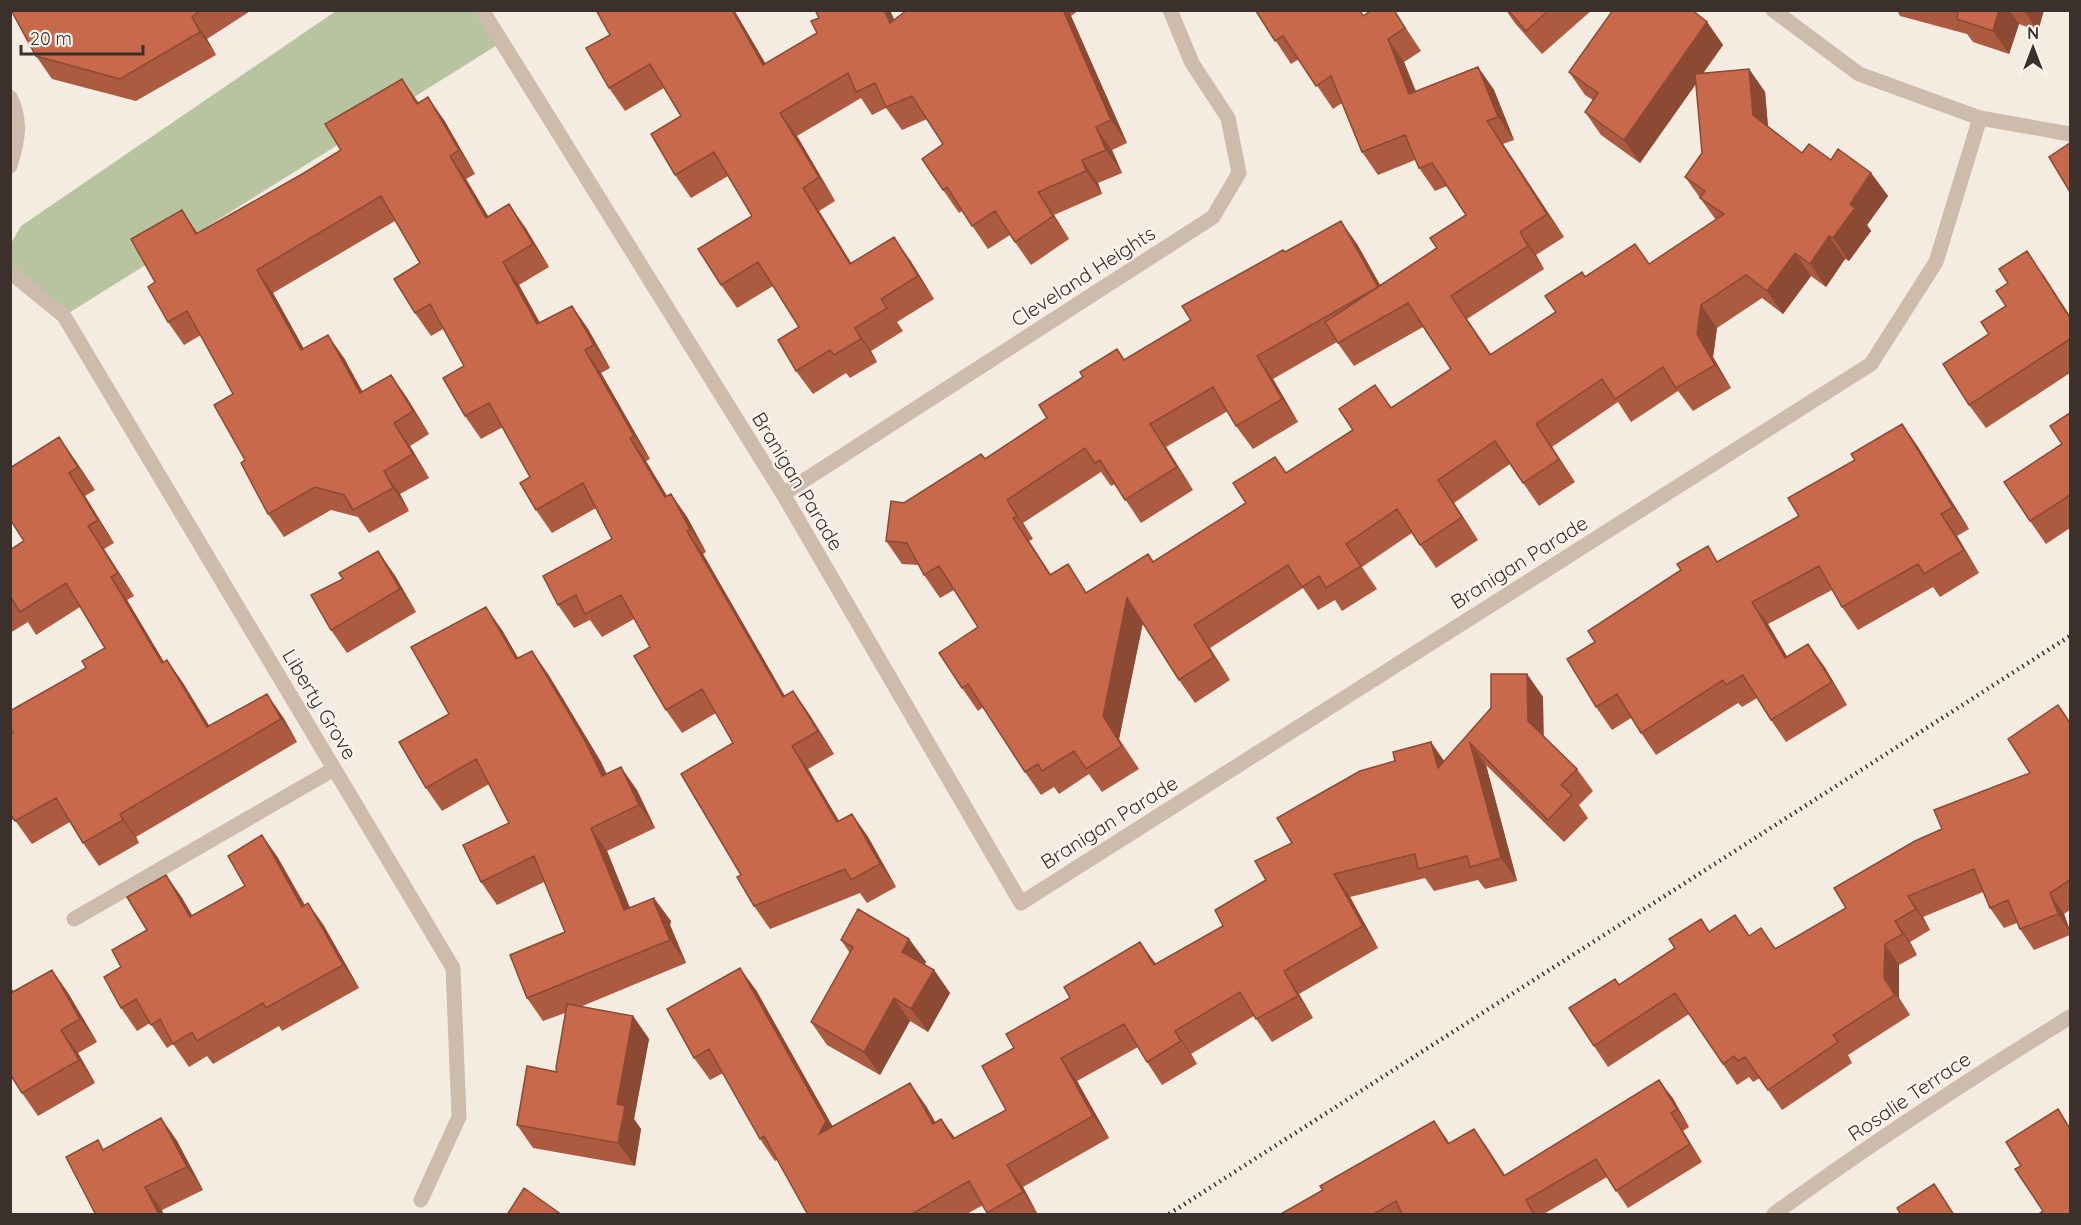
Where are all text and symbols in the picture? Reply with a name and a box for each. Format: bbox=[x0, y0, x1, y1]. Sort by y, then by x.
scale bar bbox=[21, 18, 142, 56]
north arrow bbox=[2003, 18, 2063, 78]
text: N bbox=[2027, 23, 2039, 43]
text: 20 m bbox=[30, 27, 72, 50]
street label: Cleveland Heights bbox=[1006, 220, 1160, 332]
street label: Branigan Parade bbox=[747, 407, 849, 555]
street label: Branigan Parade bbox=[1446, 510, 1592, 614]
street label: Liberty Grove bbox=[277, 644, 363, 764]
street label: Branigan Parade bbox=[1036, 770, 1182, 874]
street label: Rosalie Terrace bbox=[1843, 1046, 1975, 1146]

